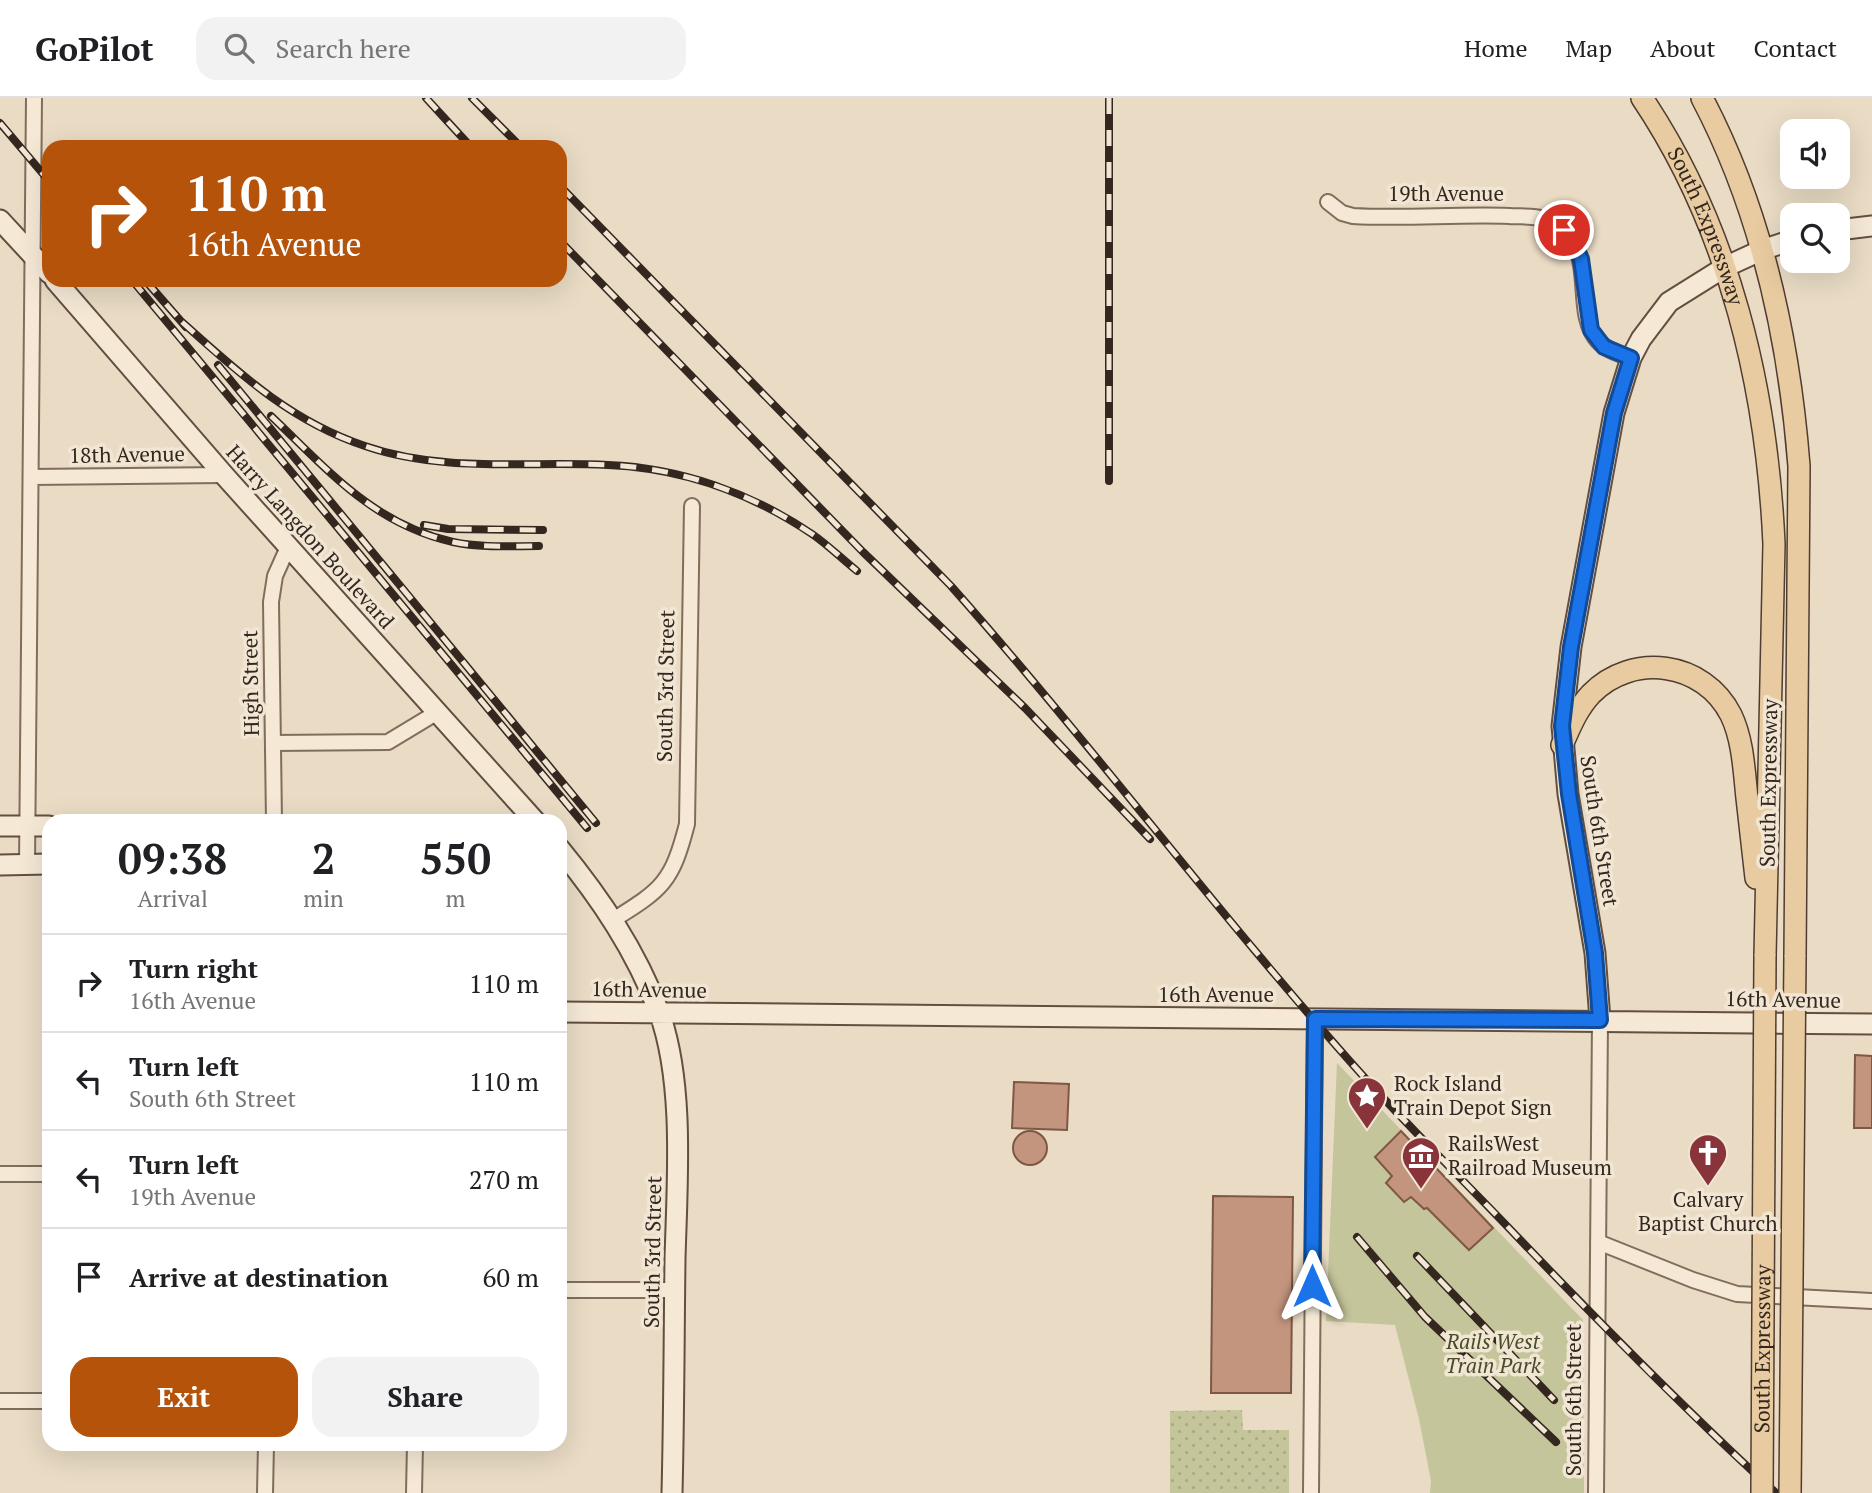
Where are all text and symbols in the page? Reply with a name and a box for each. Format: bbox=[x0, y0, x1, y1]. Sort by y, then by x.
search box bbox=[196, 17, 686, 80]
text: GoPilot bbox=[35, 27, 154, 70]
icon: search bbox=[220, 29, 258, 67]
text: Search here bbox=[276, 31, 411, 65]
text: Home bbox=[1464, 32, 1528, 64]
text: Map bbox=[1566, 32, 1612, 64]
text: About bbox=[1650, 32, 1716, 64]
text: Contact bbox=[1754, 32, 1837, 64]
map controls bbox=[1780, 119, 1850, 273]
button: sound bbox=[1780, 119, 1850, 189]
street label: South Expressway bbox=[1662, 142, 1751, 309]
text: 110 m bbox=[185, 160, 327, 225]
icon: right bbox=[70, 168, 161, 259]
street label: 19th Avenue bbox=[1388, 179, 1504, 207]
pin bbox=[1534, 200, 1594, 260]
button: search bbox=[1780, 203, 1850, 273]
icon: arrive bbox=[1545, 211, 1583, 249]
text: 16th Avenue bbox=[185, 223, 362, 265]
street label: Harry Langdon Boulevard bbox=[220, 438, 401, 635]
street label: 18th Avenue bbox=[69, 439, 185, 469]
street label: South 3rd Street bbox=[650, 609, 680, 762]
street label: High Street bbox=[235, 630, 265, 736]
street label: South Expressway bbox=[1753, 698, 1783, 867]
street label: South 6th Street bbox=[1574, 753, 1626, 909]
text: 09:38 bbox=[118, 830, 227, 886]
text: 2 bbox=[312, 830, 335, 886]
text: 550 bbox=[420, 830, 491, 886]
text: Arrival bbox=[137, 883, 208, 914]
text: min bbox=[303, 883, 344, 914]
text: m bbox=[445, 883, 465, 914]
text: Turn right bbox=[129, 951, 258, 985]
icon: right bbox=[70, 964, 108, 1002]
text: 110 m bbox=[469, 966, 539, 1000]
street label: 16th Avenue bbox=[591, 974, 707, 1004]
street label: 16th Avenue bbox=[1158, 980, 1274, 1008]
street label: 16th Avenue bbox=[1725, 984, 1841, 1014]
text: 16th Avenue bbox=[129, 985, 256, 1016]
text: Turn left bbox=[129, 1049, 239, 1083]
icon: left bbox=[70, 1062, 108, 1100]
text: 110 m bbox=[469, 1064, 539, 1098]
place label: Rock Island Train Depot Sign bbox=[1394, 1069, 1552, 1121]
place icon: Rock Island Train Depot Sign bbox=[1346, 1075, 1388, 1130]
text: South 6th Street bbox=[129, 1083, 296, 1114]
place label: RailsWest Railroad Museum bbox=[1448, 1129, 1612, 1181]
church icon: Calvary Baptist Church bbox=[1687, 1132, 1729, 1187]
museum icon: RailsWest Railroad Museum bbox=[1400, 1135, 1442, 1190]
text: Turn left bbox=[129, 1147, 239, 1181]
icon: left bbox=[70, 1160, 108, 1198]
text: 270 m bbox=[469, 1162, 539, 1196]
street label: South 3rd Street bbox=[637, 1175, 667, 1328]
text: 19th Avenue bbox=[129, 1181, 256, 1212]
place label: Calvary Baptist Church bbox=[1638, 1185, 1778, 1237]
position arrow bbox=[1275, 1249, 1349, 1323]
icon: arrive bbox=[70, 1258, 108, 1296]
text: Arrive at destination bbox=[129, 1260, 388, 1294]
text: 60 m bbox=[483, 1260, 539, 1294]
street label: South Expressway bbox=[1747, 1264, 1776, 1433]
street label: South 6th Street bbox=[1559, 1324, 1587, 1476]
park label: Rails West Train Park bbox=[1445, 1327, 1542, 1379]
button: Exit bbox=[70, 1357, 298, 1437]
button: Share bbox=[312, 1357, 539, 1437]

